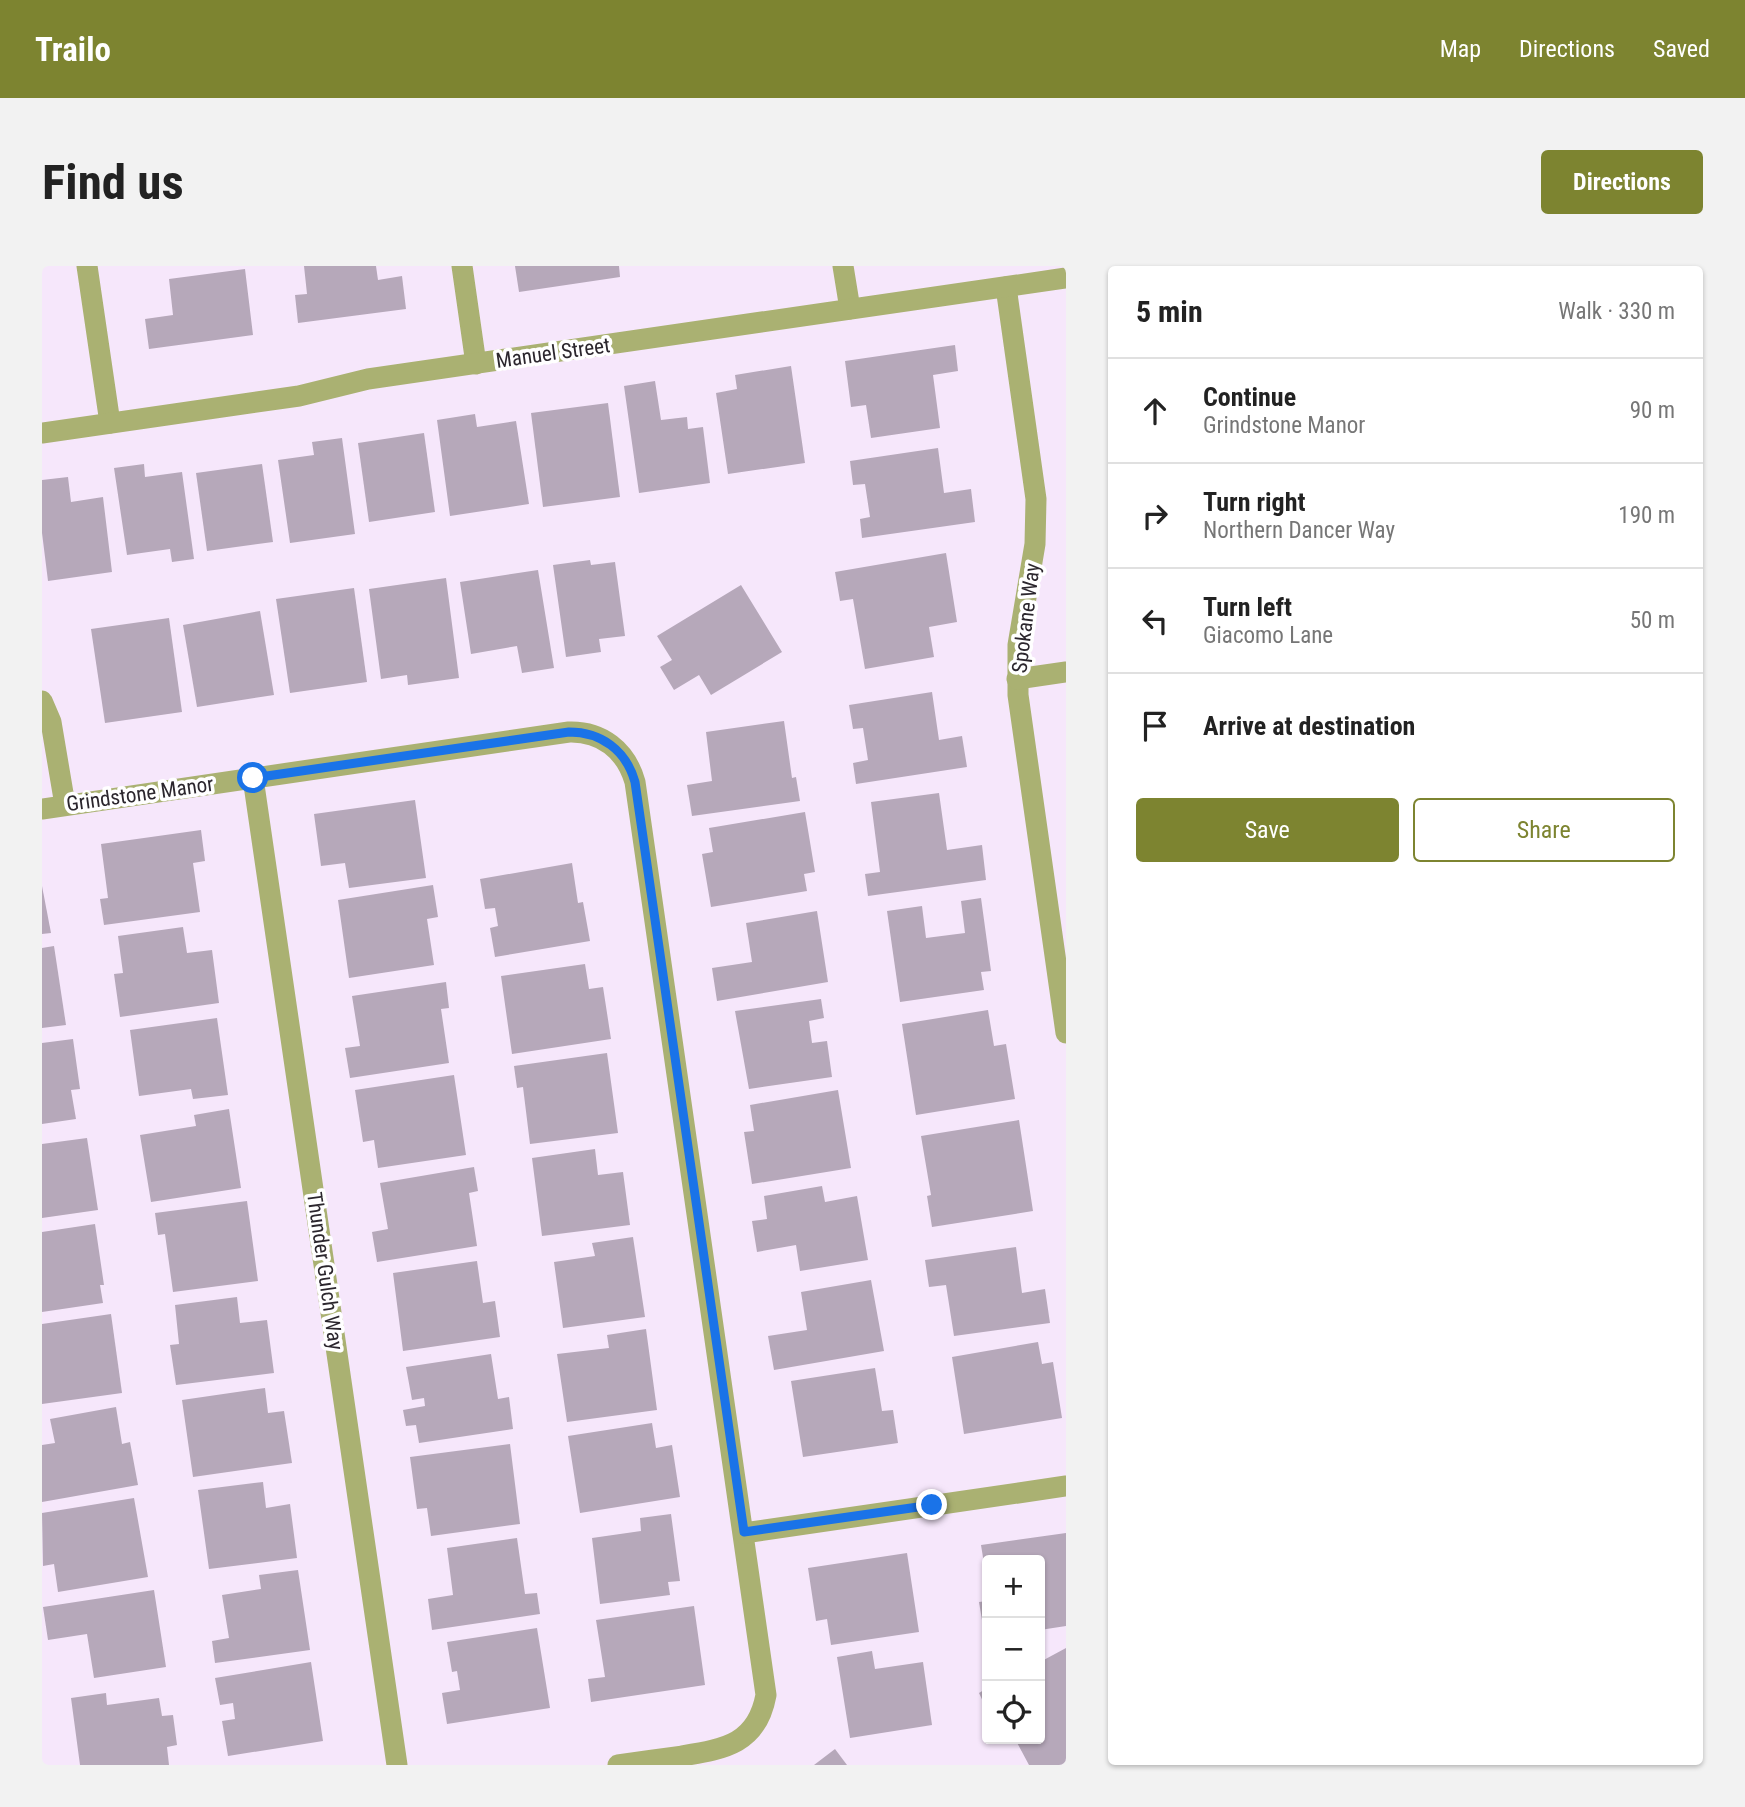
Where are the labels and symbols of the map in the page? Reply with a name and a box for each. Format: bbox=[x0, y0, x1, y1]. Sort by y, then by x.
street label: Manuel Street bbox=[494, 333, 612, 373]
street label: Spokane Way bbox=[1007, 561, 1045, 674]
route start bbox=[237, 762, 268, 793]
street label: Grindstone Manor bbox=[65, 772, 215, 816]
street label: Thunder Gulch Way bbox=[302, 1190, 348, 1352]
route end bbox=[916, 1489, 947, 1520]

